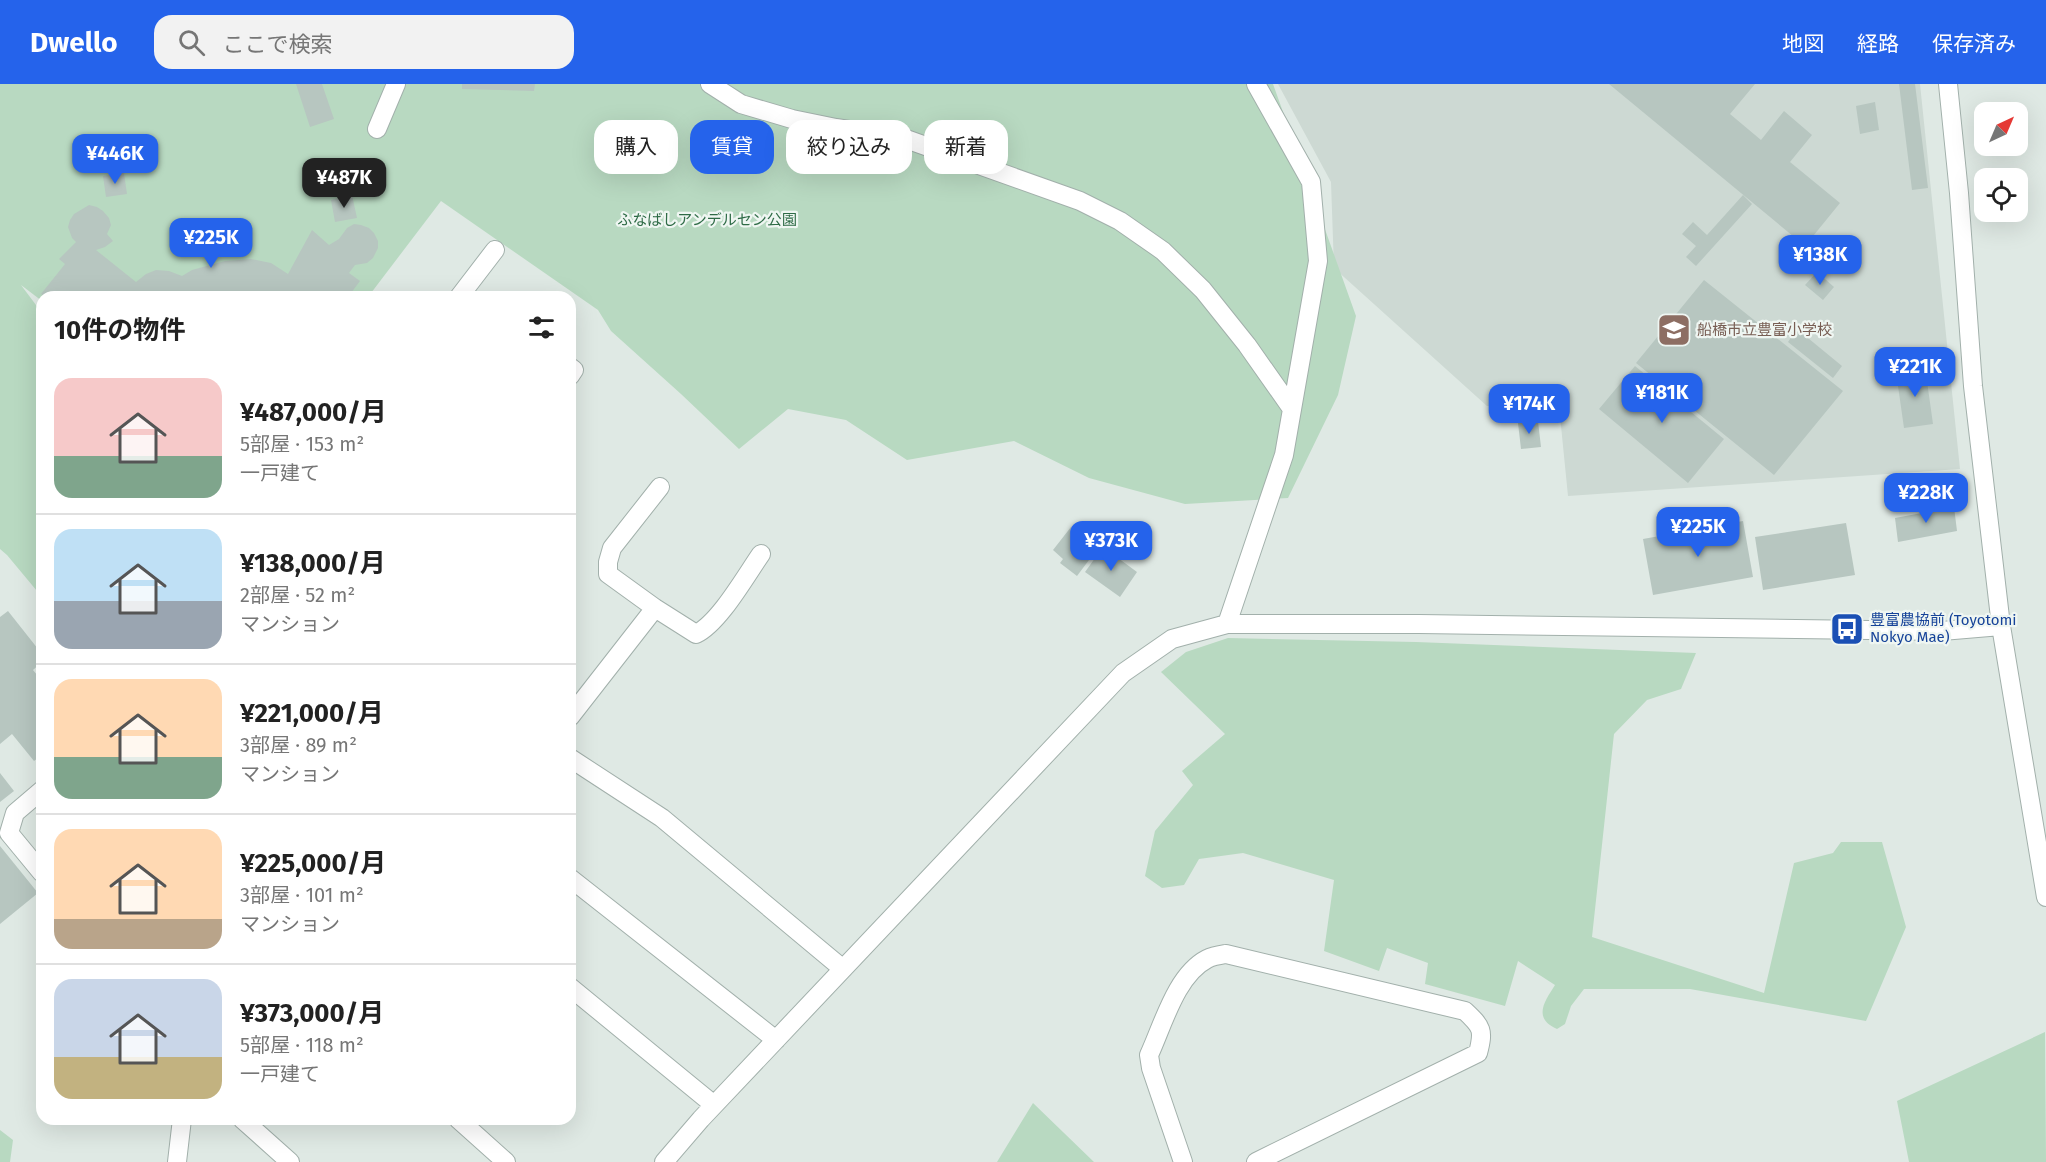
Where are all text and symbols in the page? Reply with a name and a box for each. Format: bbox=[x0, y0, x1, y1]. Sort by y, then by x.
search box bbox=[154, 15, 574, 69]
text: Dwello bbox=[30, 26, 118, 59]
icon: search bbox=[175, 26, 208, 59]
text: ここで検索 bbox=[223, 31, 333, 58]
text: 地図 bbox=[1782, 31, 1824, 57]
text: 経路 bbox=[1857, 31, 1899, 57]
text: 保存済み bbox=[1932, 31, 2016, 57]
north arrow bbox=[1974, 102, 2028, 156]
map controls bbox=[1974, 102, 2028, 222]
chip: 購入 bbox=[594, 120, 678, 174]
chip: 賃貸 bbox=[690, 120, 774, 174]
chip: 絞り込み bbox=[786, 120, 912, 174]
chip: 新着 bbox=[924, 120, 1008, 174]
pin: ¥446K bbox=[73, 134, 157, 185]
text: ¥446K bbox=[86, 141, 144, 165]
pin: ¥487K bbox=[302, 158, 386, 209]
text: ¥487K bbox=[316, 165, 372, 189]
button: locate bbox=[1974, 168, 2028, 222]
park label: ふなばしアンデルセン公園 bbox=[617, 211, 797, 229]
pin: ¥225K bbox=[169, 218, 253, 269]
text: ¥225K bbox=[183, 225, 239, 249]
pin: ¥138K bbox=[1778, 235, 1862, 286]
text: ¥138K bbox=[1793, 242, 1847, 266]
icon: filters bbox=[525, 311, 558, 344]
school or university icon: 船橋市立豊富小学校 bbox=[1656, 312, 1692, 348]
text: 10件の物件 bbox=[54, 315, 185, 346]
place label: 船橋市立豊富小学校 bbox=[1697, 321, 1832, 339]
pin: ¥221K bbox=[1873, 347, 1957, 398]
text: ¥221K bbox=[1888, 354, 1942, 378]
pin: ¥181K bbox=[1620, 373, 1704, 424]
text: ¥181K bbox=[1636, 380, 1689, 404]
pin: ¥174K bbox=[1487, 384, 1571, 435]
text: ¥174K bbox=[1503, 391, 1555, 415]
text: ¥487,000/月 bbox=[240, 397, 387, 428]
icon: home bbox=[102, 402, 174, 474]
text: 5部屋 · 153 m² bbox=[240, 432, 364, 456]
text: 一戸建て bbox=[240, 461, 320, 485]
pin: ¥228K bbox=[1884, 473, 1968, 524]
text: ¥228K bbox=[1898, 480, 1954, 504]
pin: ¥225K bbox=[1656, 507, 1740, 558]
text: ¥225K bbox=[1670, 514, 1726, 538]
pin: ¥373K bbox=[1069, 521, 1153, 572]
text: ¥373K bbox=[1084, 528, 1138, 552]
text: ¥138,000/月 bbox=[240, 548, 386, 579]
icon: home bbox=[102, 553, 174, 625]
text: 2部屋 · 52 m² bbox=[240, 583, 355, 607]
bus stop icon: 豊富農協前 (Toyotomi Nokyo Mae) bbox=[1829, 611, 1865, 647]
place label: 豊富農協前 (Toyotomi Nokyo Mae) bbox=[1870, 611, 2017, 646]
text: マンション bbox=[240, 612, 340, 636]
text: ¥221,000/月 bbox=[240, 698, 384, 729]
icon: home bbox=[102, 703, 174, 775]
text: 3部屋 · 89 m² bbox=[240, 733, 357, 757]
text: マンション bbox=[240, 762, 340, 786]
text: ¥225,000/月 bbox=[240, 848, 386, 879]
icon: home bbox=[102, 853, 174, 925]
text: 3部屋 · 101 m² bbox=[240, 883, 364, 907]
text: マンション bbox=[240, 912, 340, 936]
text: ¥373,000/月 bbox=[240, 998, 384, 1029]
icon: home bbox=[102, 1003, 174, 1075]
text: 5部屋 · 118 m² bbox=[240, 1033, 364, 1057]
text: 一戸建て bbox=[240, 1062, 320, 1086]

